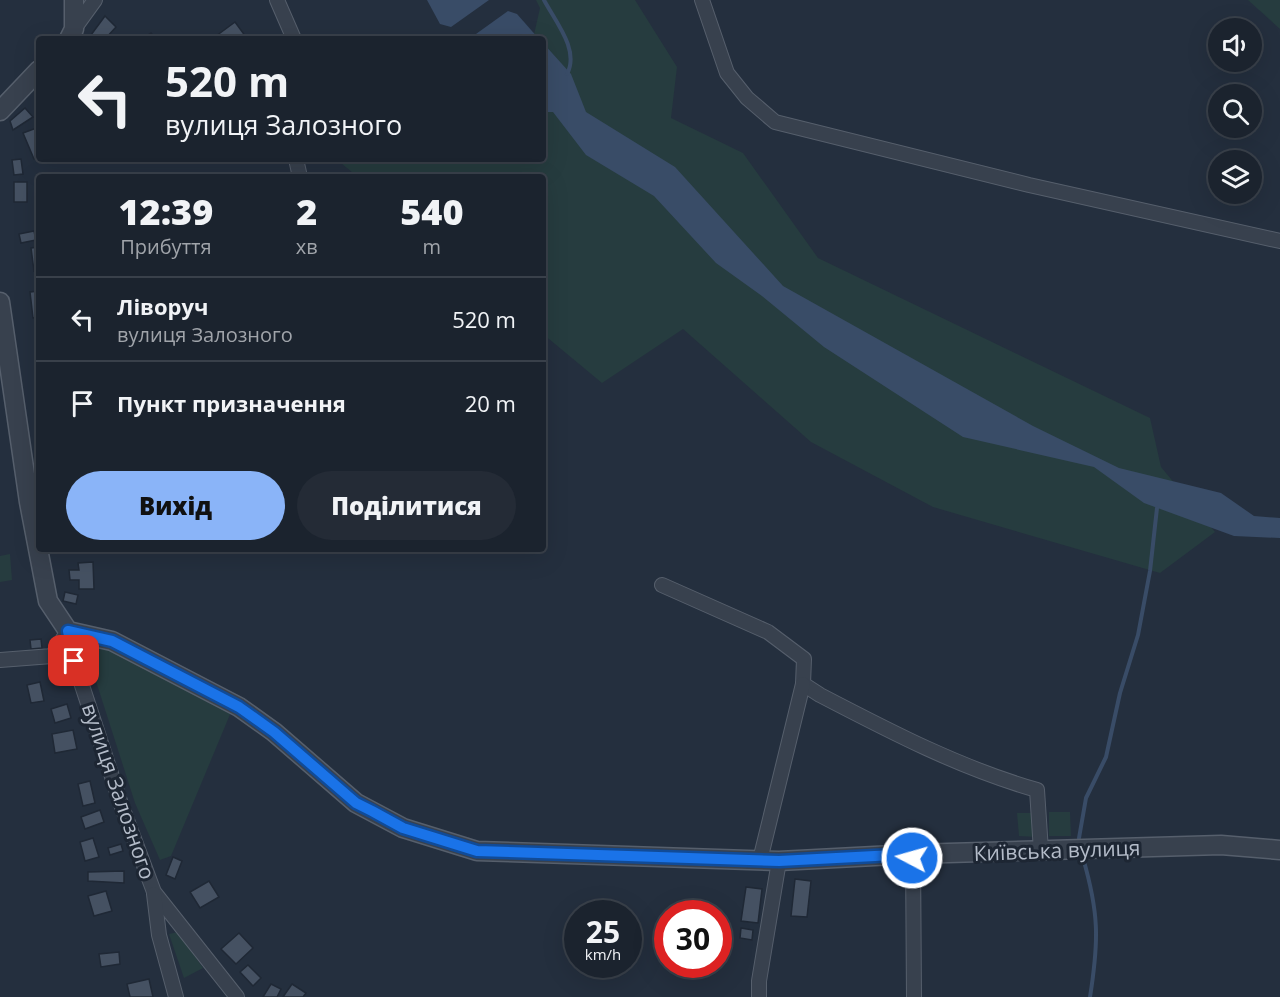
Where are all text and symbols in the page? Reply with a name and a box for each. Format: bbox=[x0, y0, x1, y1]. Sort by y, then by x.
map controls bbox=[1208, 18, 1262, 204]
button: sound bbox=[1208, 18, 1262, 72]
text: 520 m bbox=[165, 52, 289, 109]
icon: left bbox=[66, 60, 144, 138]
button: search bbox=[1208, 84, 1262, 138]
text: вулиця Залозного bbox=[165, 106, 402, 143]
button: layers bbox=[1208, 150, 1262, 204]
text: 12:39 bbox=[118, 187, 213, 236]
text: 2 bbox=[296, 187, 317, 236]
text: 540 bbox=[400, 187, 463, 236]
text: Прибуття bbox=[120, 233, 212, 260]
text: хв bbox=[296, 233, 318, 260]
text: m bbox=[423, 233, 441, 260]
text: Ліворуч bbox=[117, 291, 208, 321]
icon: left bbox=[66, 303, 99, 336]
text: 520 m bbox=[452, 304, 516, 334]
text: вулиця Залозного bbox=[117, 321, 293, 348]
icon: arrive bbox=[66, 387, 99, 420]
text: Пункт призначення bbox=[117, 388, 346, 418]
text: 20 m bbox=[465, 388, 516, 418]
button: Вихід bbox=[66, 471, 285, 540]
button: Поділитися bbox=[297, 471, 516, 540]
pin bbox=[48, 635, 99, 686]
icon: arrive bbox=[57, 644, 90, 677]
street label: вулиця Залозного bbox=[76, 699, 162, 883]
position arrow bbox=[880, 826, 944, 890]
street label: Київська вулиця bbox=[973, 833, 1141, 867]
speed limit sign: 30 bbox=[654, 900, 732, 978]
text: 25 bbox=[586, 911, 620, 952]
text: km/h bbox=[585, 944, 621, 964]

